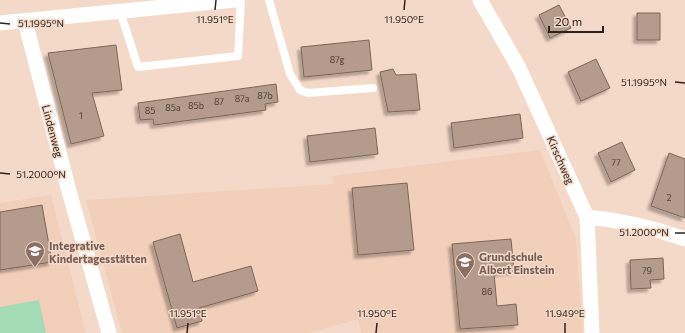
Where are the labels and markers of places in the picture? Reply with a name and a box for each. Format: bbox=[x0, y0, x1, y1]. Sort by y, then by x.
place label: Integrative Kindertagesstätten bbox=[49, 239, 147, 265]
school or university icon: Integrative Kindertagesstätten bbox=[24, 240, 46, 268]
place label: Grundschule Albert Einstein bbox=[479, 250, 554, 276]
school or university icon: Grundschule Albert Einstein bbox=[454, 251, 476, 279]

